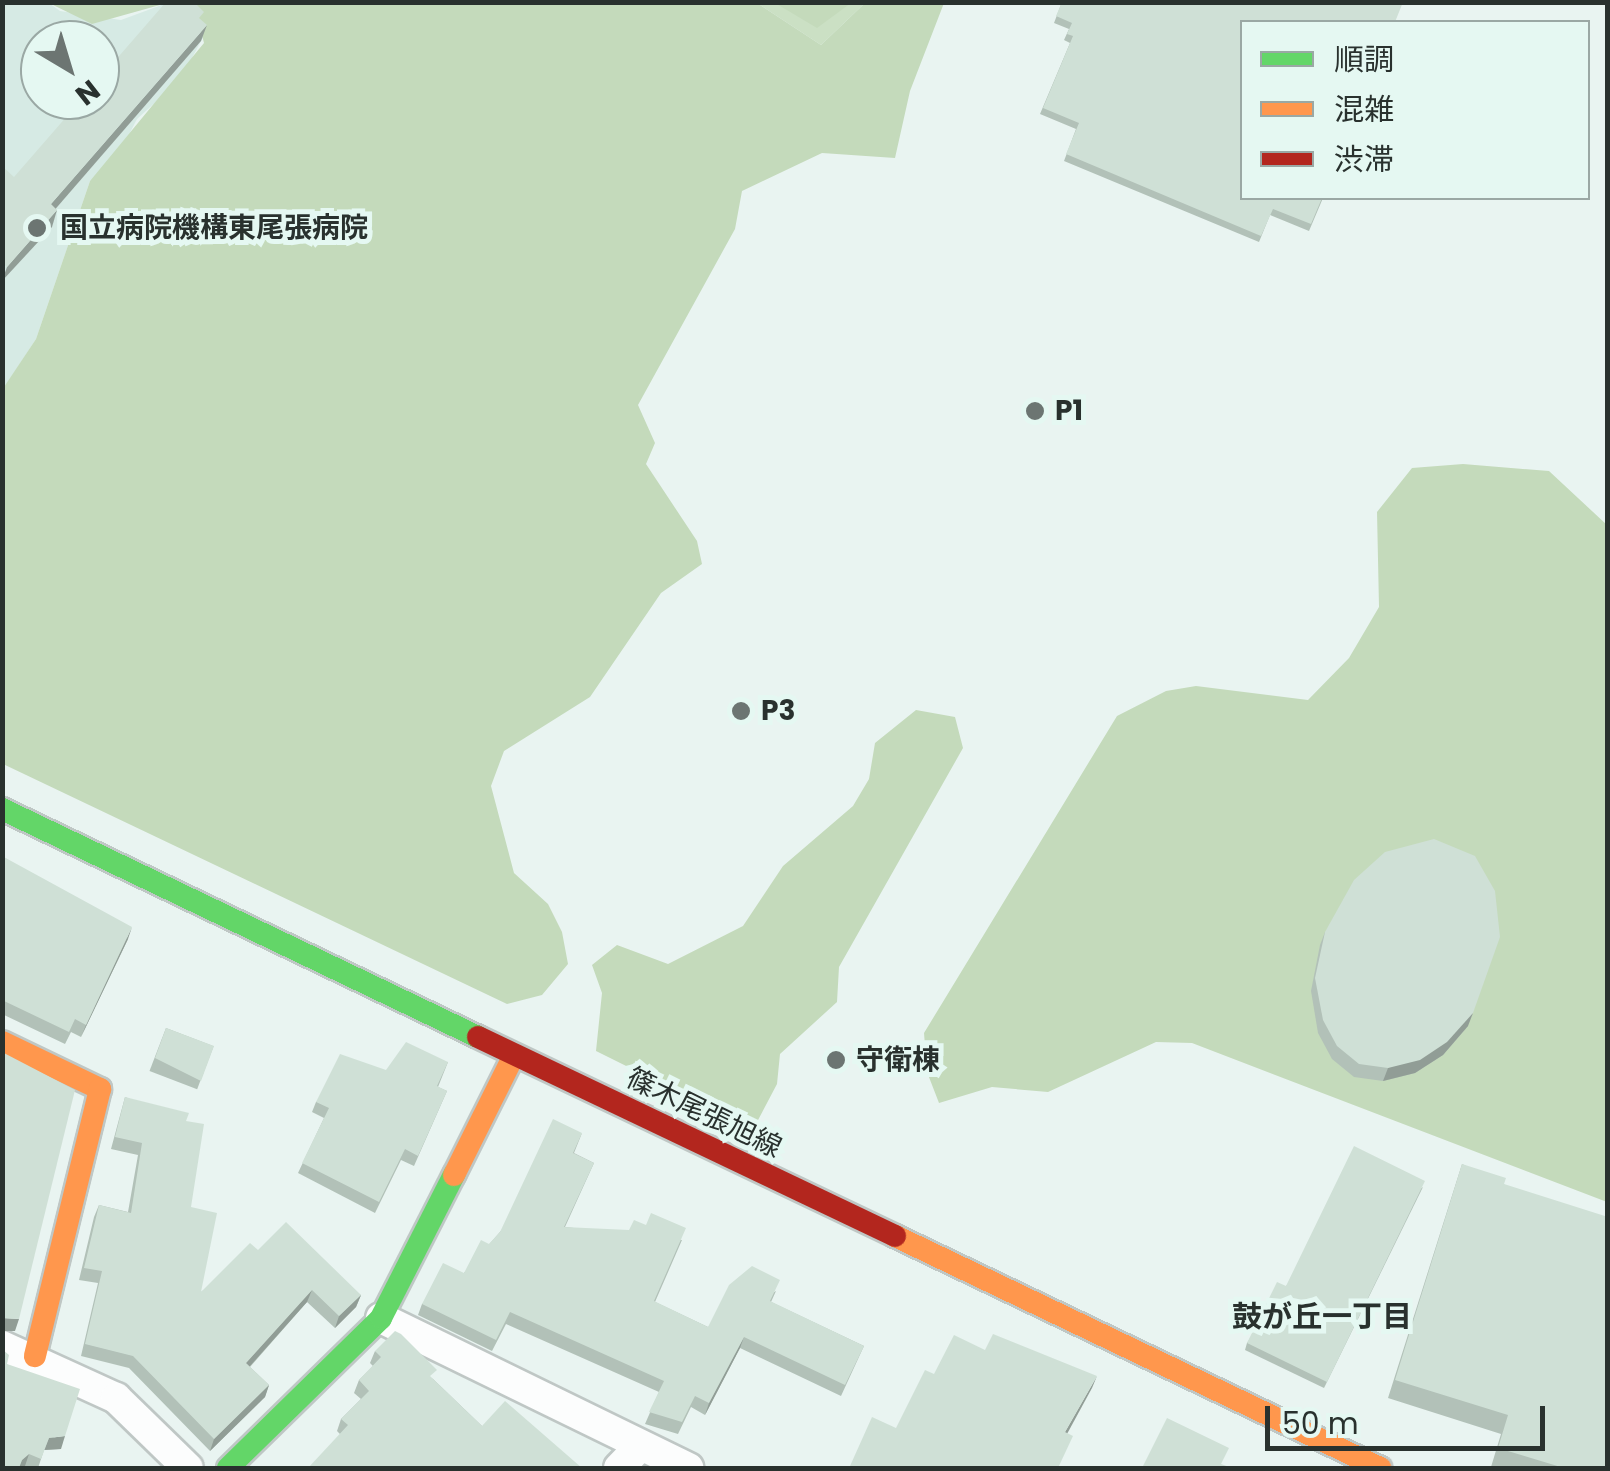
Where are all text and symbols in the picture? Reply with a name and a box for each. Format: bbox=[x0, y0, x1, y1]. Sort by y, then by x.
north arrow bbox=[20, 20, 120, 120]
legend bbox=[1240, 20, 1590, 200]
text: 順調 bbox=[1334, 38, 1394, 81]
text: N bbox=[67, 71, 108, 114]
text: 混雑 bbox=[1334, 88, 1394, 131]
text: 渋滞 bbox=[1334, 138, 1394, 181]
place label: 国立病院機構東尾張病院 bbox=[60, 211, 368, 245]
marker: 国立病院機構東尾張病院 bbox=[24, 215, 50, 241]
place label: P1 bbox=[1055, 394, 1083, 428]
marker: P1 bbox=[1024, 400, 1046, 422]
place label: P3 bbox=[761, 694, 795, 728]
marker: P3 bbox=[730, 700, 752, 722]
place label: 守衛棟 bbox=[856, 1043, 940, 1077]
marker: 守衛棟 bbox=[825, 1049, 847, 1071]
street label: 篠木尾張旭線 bbox=[621, 1061, 787, 1165]
district label: 鼓が丘一丁目 bbox=[1232, 1299, 1412, 1335]
scale bar bbox=[1270, 1386, 1550, 1448]
text: 50 m bbox=[1282, 1402, 1359, 1445]

